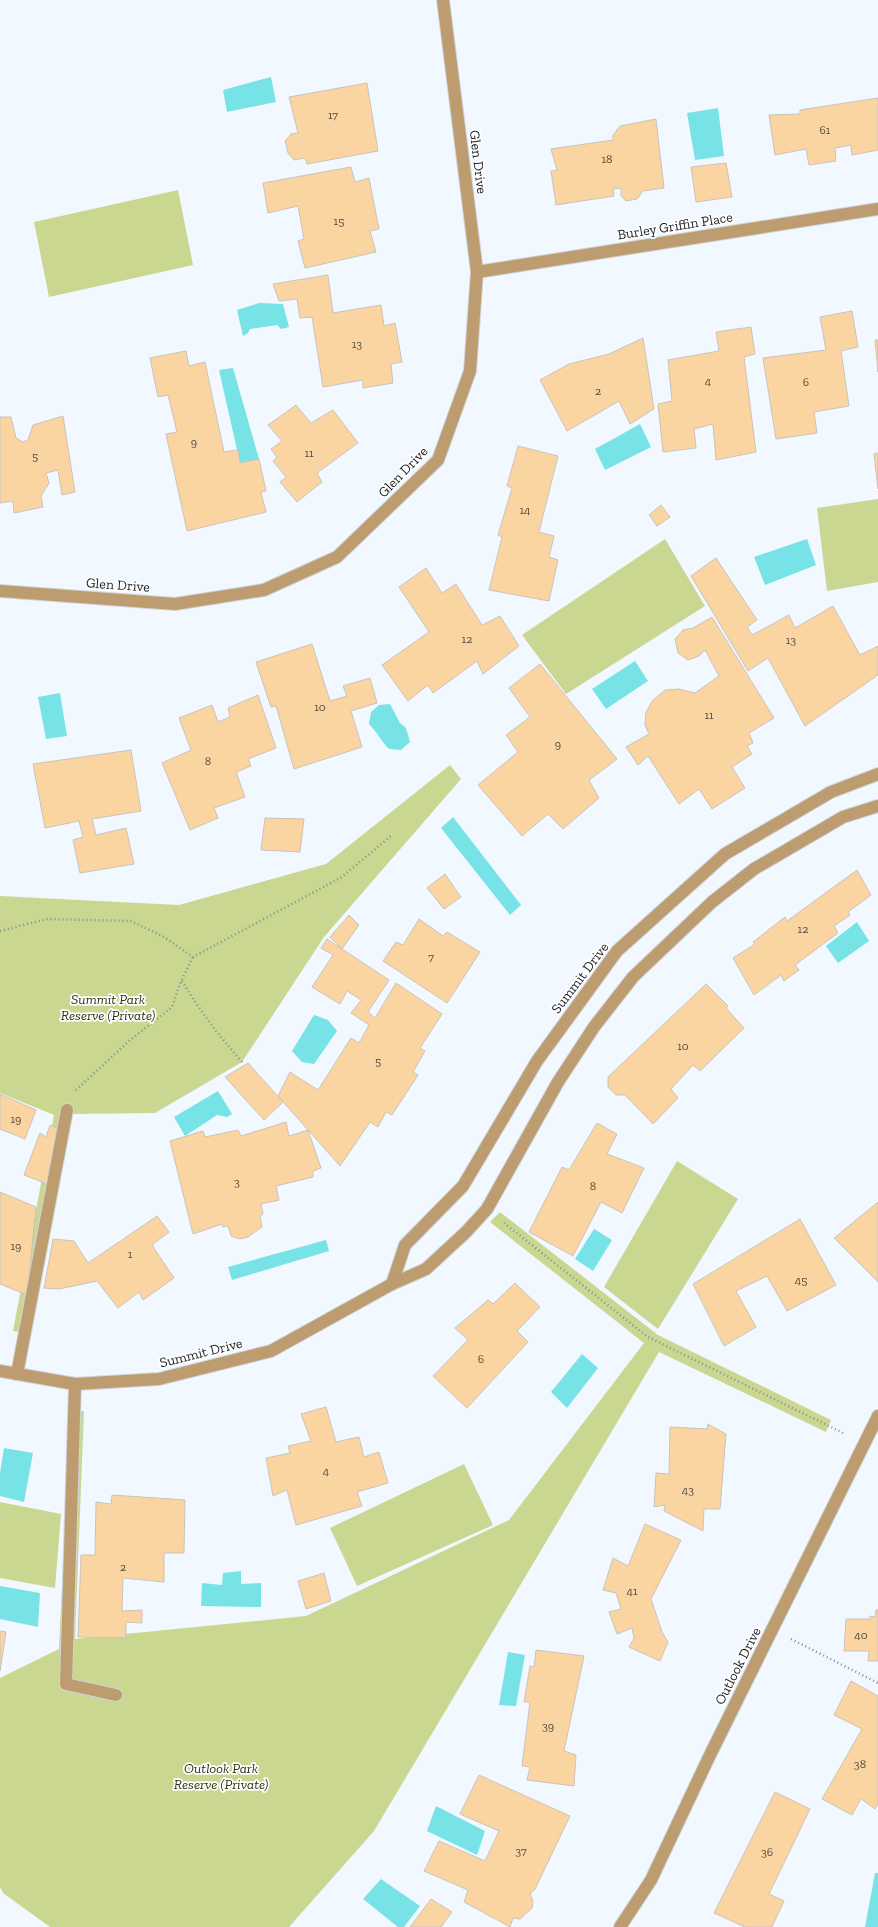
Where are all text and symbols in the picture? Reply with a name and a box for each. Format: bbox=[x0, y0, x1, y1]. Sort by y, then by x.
house number: 17 bbox=[328, 108, 338, 122]
house number: 61 bbox=[820, 123, 831, 137]
street label: Glen Drive bbox=[466, 129, 490, 195]
house number: 18 bbox=[601, 152, 613, 166]
street label: Burley Griffin Place bbox=[616, 208, 734, 244]
house number: 15 bbox=[334, 214, 344, 228]
house number: 13 bbox=[352, 337, 362, 351]
house number: 4 bbox=[705, 374, 712, 388]
house number: 6 bbox=[803, 375, 809, 389]
house number: 2 bbox=[595, 384, 601, 398]
house number: 9 bbox=[191, 435, 197, 449]
street label: Glen Drive bbox=[375, 443, 432, 501]
house number: 11 bbox=[304, 446, 314, 460]
house number: 5 bbox=[32, 449, 38, 463]
house number: 14 bbox=[519, 503, 531, 517]
street label: Glen Drive bbox=[85, 574, 151, 596]
house number: 12 bbox=[462, 632, 472, 646]
house number: 13 bbox=[786, 633, 796, 647]
house number: 10 bbox=[314, 700, 326, 714]
house number: 11 bbox=[704, 708, 714, 722]
house number: 9 bbox=[555, 737, 561, 751]
house number: 8 bbox=[205, 754, 211, 768]
house number: 12 bbox=[798, 922, 808, 936]
street label: Summit Drive bbox=[548, 939, 613, 1017]
house number: 7 bbox=[428, 950, 434, 964]
park label: Summit Park Reserve (Private) bbox=[61, 991, 155, 1024]
house number: 10 bbox=[677, 1039, 689, 1053]
house number: 5 bbox=[375, 1054, 381, 1068]
house number: 19 bbox=[11, 1112, 22, 1126]
house number: 3 bbox=[234, 1175, 240, 1189]
house number: 8 bbox=[590, 1179, 596, 1193]
house number: 19 bbox=[11, 1239, 22, 1253]
house number: 1 bbox=[128, 1247, 133, 1261]
house number: 45 bbox=[795, 1273, 807, 1287]
street label: Summit Drive bbox=[158, 1334, 245, 1371]
house number: 6 bbox=[478, 1352, 484, 1366]
house number: 4 bbox=[323, 1464, 330, 1478]
house number: 43 bbox=[682, 1483, 694, 1497]
house number: 2 bbox=[120, 1560, 126, 1574]
house number: 41 bbox=[626, 1584, 638, 1598]
street label: Outlook Drive bbox=[711, 1624, 765, 1708]
house number: 40 bbox=[854, 1628, 868, 1642]
house number: 39 bbox=[542, 1719, 554, 1733]
house number: 38 bbox=[854, 1757, 866, 1771]
park label: Outlook Park Reserve (Private) bbox=[174, 1760, 268, 1793]
house number: 37 bbox=[515, 1844, 527, 1858]
house number: 36 bbox=[761, 1845, 773, 1859]

